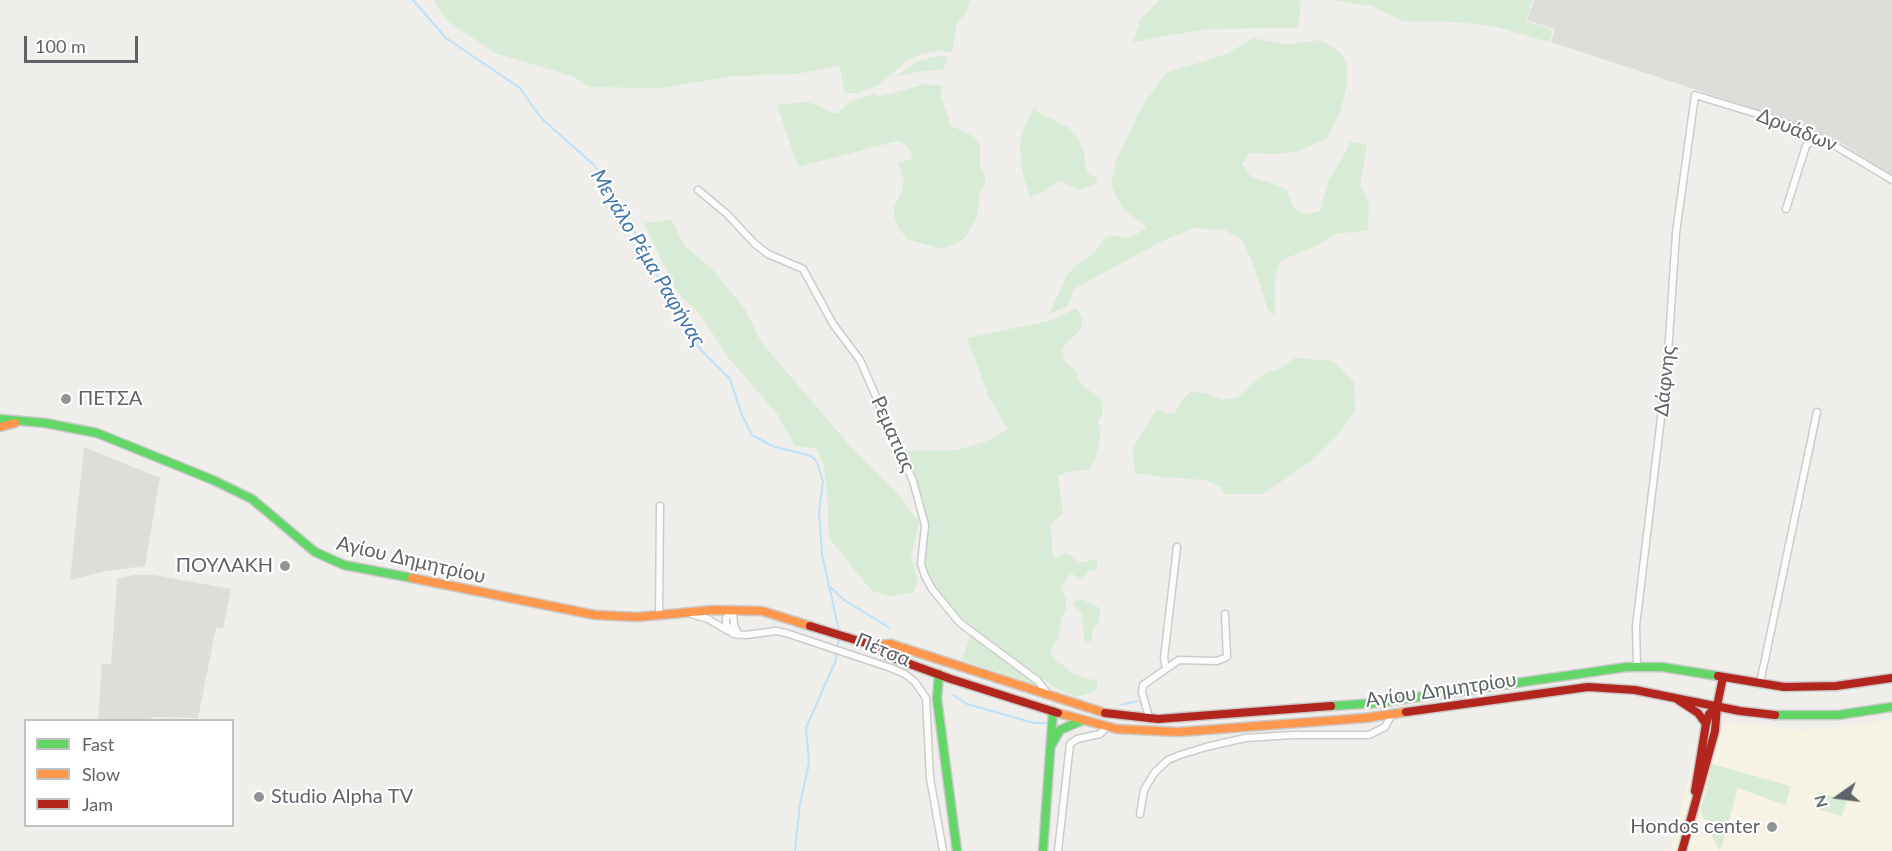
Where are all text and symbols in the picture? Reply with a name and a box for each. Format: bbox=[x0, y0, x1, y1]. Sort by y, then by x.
scale bar bbox=[27, 24, 141, 62]
text: 100 m bbox=[35, 35, 86, 57]
street label: Δρυάδων bbox=[1754, 103, 1840, 157]
water label: Μεγάλο Ρέμα Ραφήνας bbox=[585, 165, 711, 351]
street label: Δάφνης bbox=[1649, 344, 1681, 418]
place label: ΠΕΤΣΑ bbox=[78, 387, 142, 411]
marker: ΠΕΤΣΑ bbox=[59, 392, 73, 406]
street label: Ρεματιας bbox=[866, 393, 920, 475]
street label: Αγίου Δημητρίου bbox=[334, 531, 488, 589]
place label: ΠΟΥΛΑΚΗ bbox=[176, 554, 273, 578]
marker: ΠΟΥΛΑΚΗ bbox=[278, 559, 292, 573]
street label: Πέτσα bbox=[852, 628, 914, 672]
street label: Αγίου Δημητρίου bbox=[1364, 668, 1518, 712]
legend bbox=[24, 719, 234, 827]
text: Fast bbox=[82, 733, 114, 755]
text: Slow bbox=[82, 763, 120, 785]
north arrow bbox=[1808, 767, 1868, 827]
place label: Studio Alpha TV bbox=[271, 785, 413, 809]
marker: Studio Alpha TV bbox=[252, 790, 266, 804]
text: Jam bbox=[82, 793, 113, 815]
text: N bbox=[1809, 793, 1831, 810]
place label: Hondos center bbox=[1630, 815, 1760, 839]
marker: Hondos center bbox=[1765, 820, 1779, 834]

